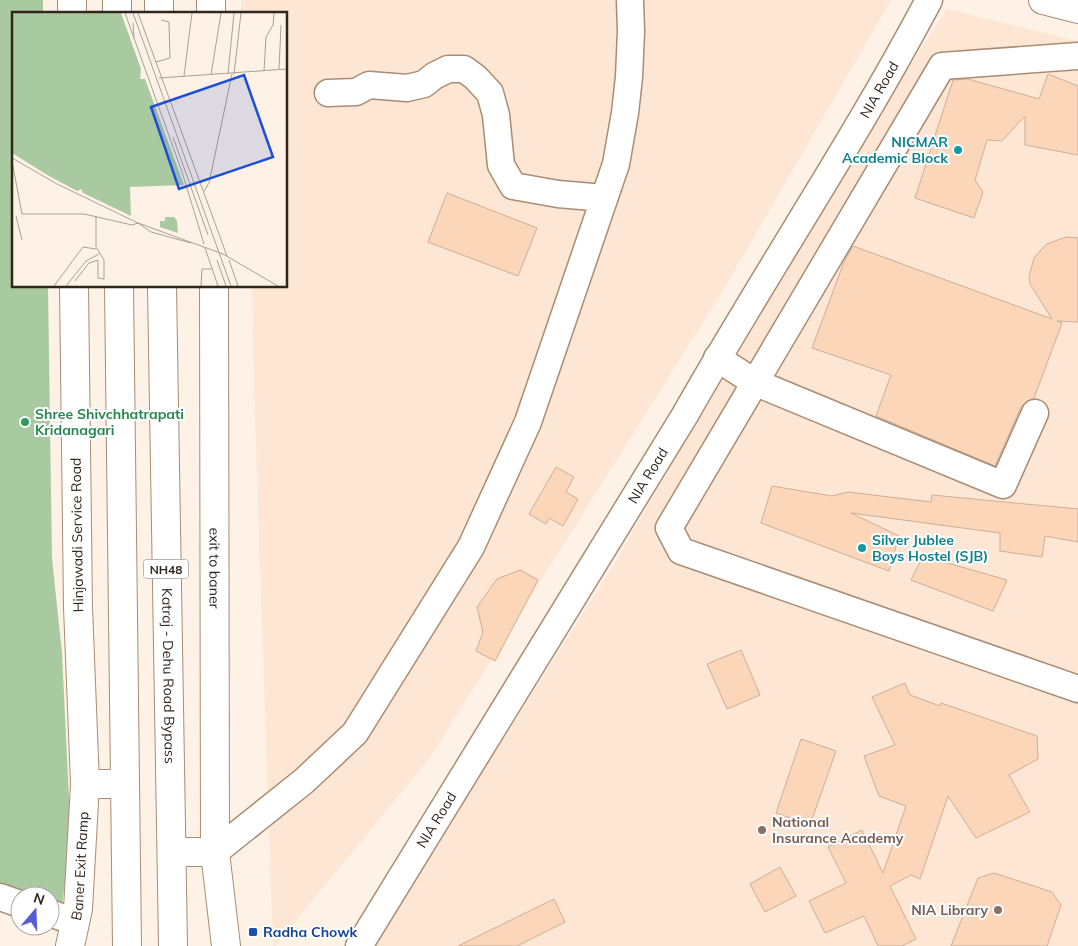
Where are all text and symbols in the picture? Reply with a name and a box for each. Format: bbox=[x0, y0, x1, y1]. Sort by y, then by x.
inset map bbox=[12, 12, 288, 288]
street label: NIA Road bbox=[856, 58, 903, 121]
place label: NICMAR Academic Block bbox=[842, 133, 948, 167]
marker: NICMAR Academic Block bbox=[952, 144, 964, 156]
place label: Shree Shivchhatrapati Kridanagari bbox=[35, 405, 184, 439]
marker: Shree Shivchhatrapati Kridanagari bbox=[19, 416, 31, 428]
street label: NIA Road bbox=[624, 444, 672, 507]
street label: Hinjawadi Service Road bbox=[67, 457, 87, 613]
street label: exit to baner bbox=[205, 527, 224, 610]
place label: Silver Jublee Boys Hostel (SJB) bbox=[872, 531, 988, 565]
marker: Silver Jublee Boys Hostel (SJB) bbox=[856, 542, 868, 554]
road number: NH48 bbox=[144, 560, 188, 578]
street label: Katraj - Dehu Road Bypass bbox=[158, 588, 179, 764]
street label: NIA Road bbox=[412, 789, 460, 851]
street label: Baner Exit Ramp bbox=[67, 811, 92, 922]
place label: National Insurance Academy bbox=[772, 813, 904, 847]
marker: National Insurance Academy bbox=[756, 824, 768, 836]
north arrow bbox=[10, 886, 60, 936]
text: N bbox=[31, 888, 47, 909]
place label: NIA Library bbox=[911, 901, 988, 919]
marker: NIA Library bbox=[992, 904, 1004, 916]
place label: Radha Chowk bbox=[263, 923, 358, 941]
marker: Radha Chowk bbox=[247, 926, 259, 938]

